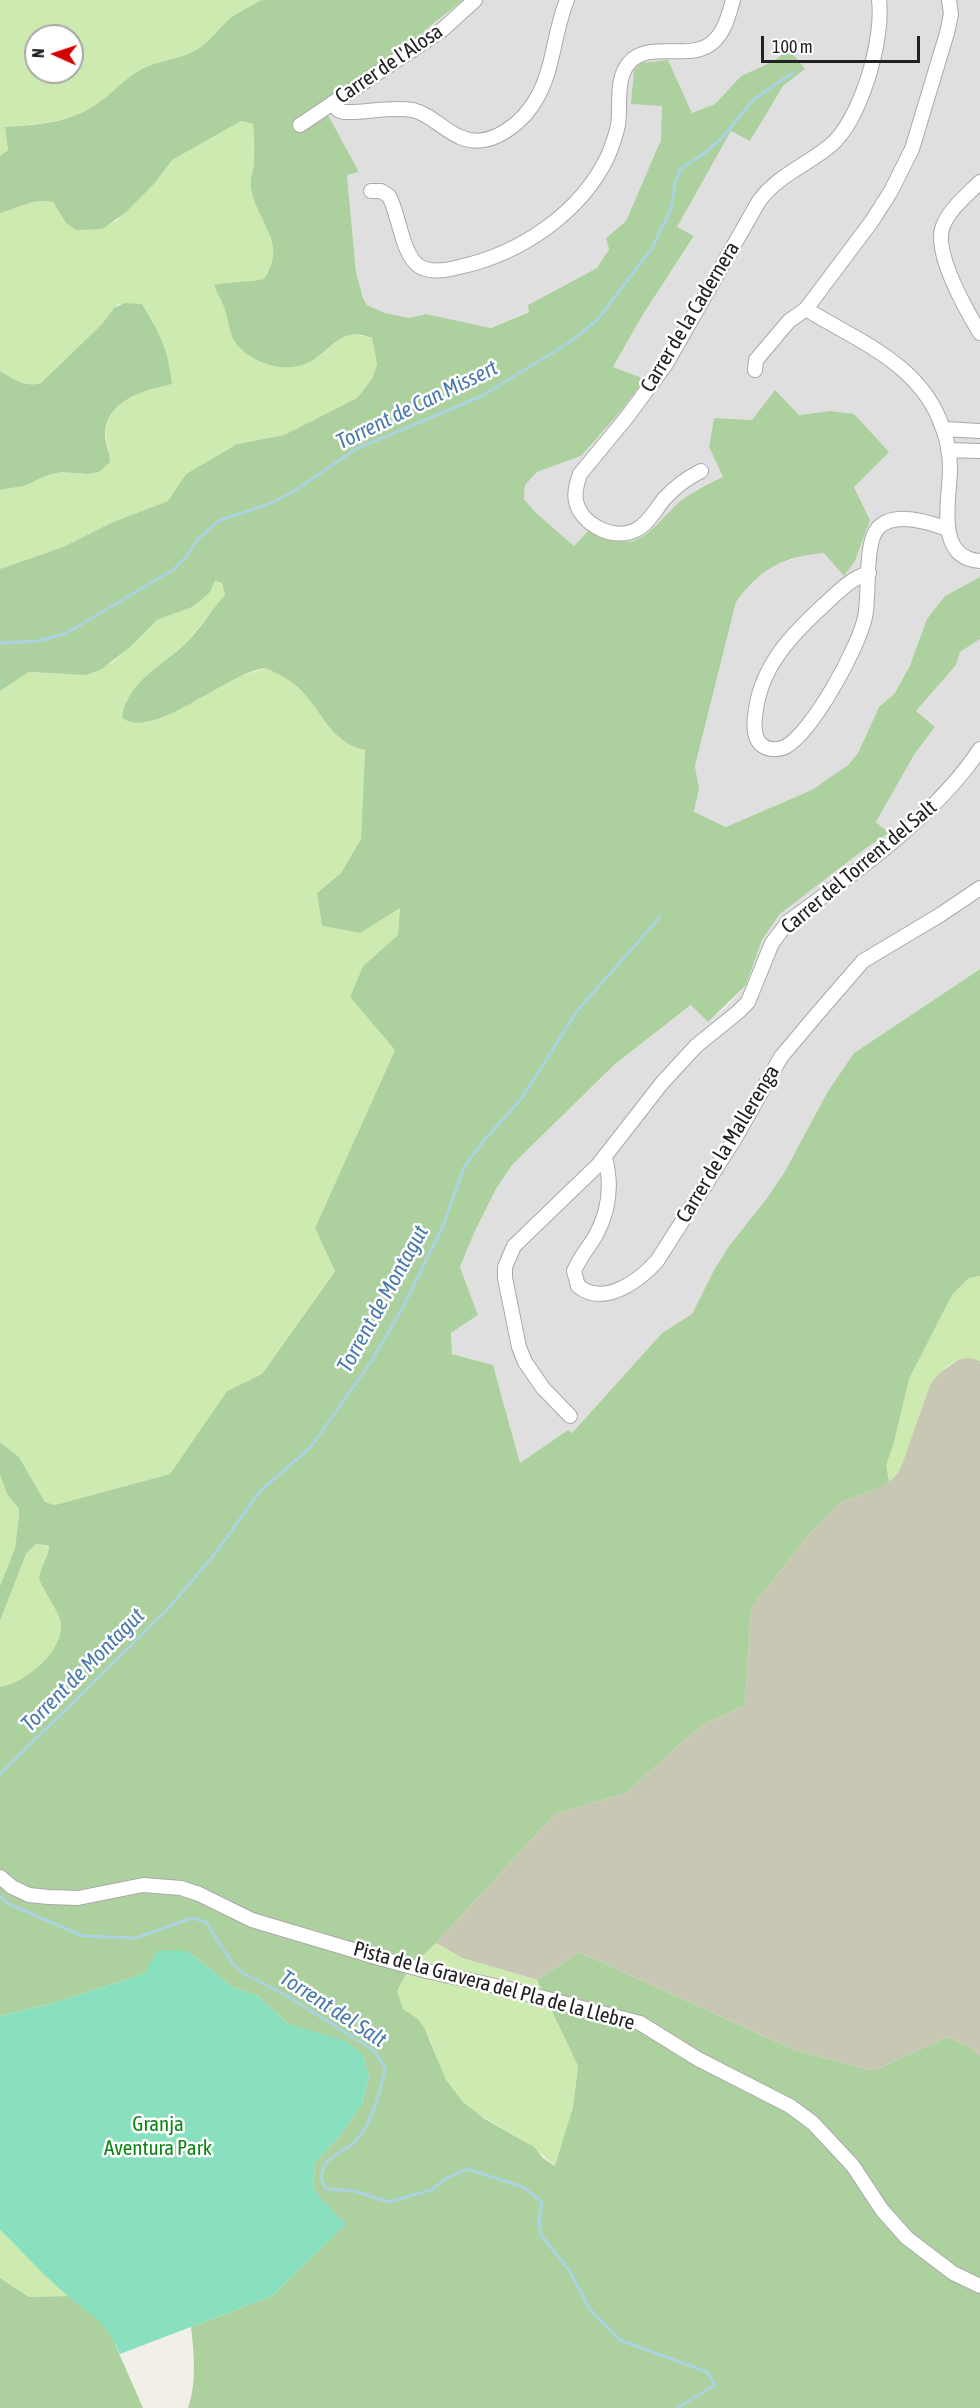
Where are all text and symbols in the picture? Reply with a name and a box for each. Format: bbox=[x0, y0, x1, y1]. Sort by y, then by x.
street label: Carrer de l'Alosa bbox=[330, 19, 448, 109]
north arrow bbox=[24, 24, 84, 84]
scale bar bbox=[764, 24, 923, 62]
text: 100 m bbox=[772, 36, 813, 57]
text: N bbox=[29, 48, 47, 58]
street label: Carrer de la Cadernera bbox=[635, 237, 745, 397]
water label: Torrent de Can Missert bbox=[332, 355, 502, 455]
street label: Carrer del Torrent del Salt bbox=[776, 795, 942, 939]
street label: Carrer de la Mallerenga bbox=[671, 1061, 785, 1227]
water label: Torrent de Montagut bbox=[332, 1221, 434, 1377]
water label: Torrent de Montagut bbox=[16, 1603, 150, 1737]
street label: Pista de la Gravera del Pla de la Llebre bbox=[351, 1936, 637, 2036]
water label: Torrent del Salt bbox=[275, 1965, 391, 2053]
park label: Granja Aventura Park bbox=[104, 2111, 212, 2161]

